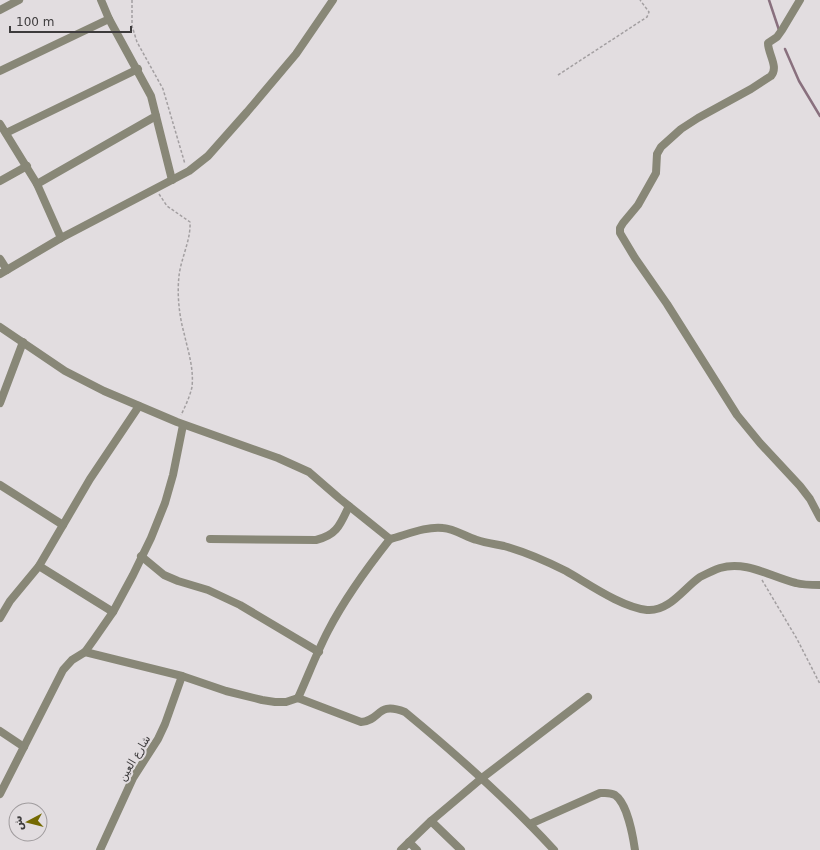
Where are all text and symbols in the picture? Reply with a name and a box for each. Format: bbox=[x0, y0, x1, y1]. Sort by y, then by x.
scale bar bbox=[10, 8, 131, 34]
text: 100 m bbox=[16, 15, 54, 29]
street label: شارع العين bbox=[116, 733, 153, 784]
north arrow bbox=[8, 802, 48, 842]
text: ش bbox=[11, 815, 26, 831]

